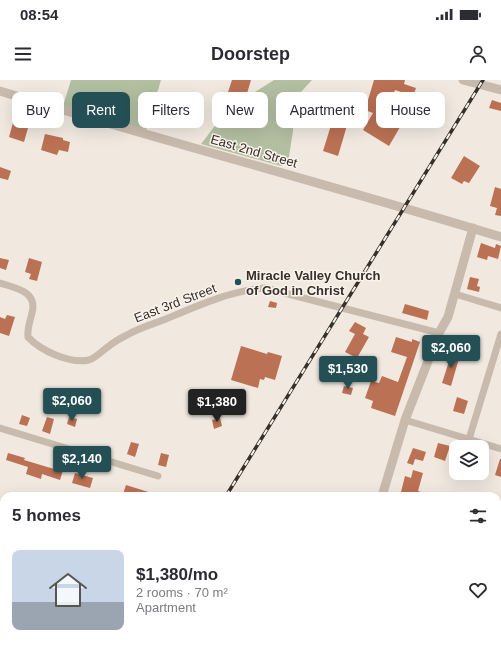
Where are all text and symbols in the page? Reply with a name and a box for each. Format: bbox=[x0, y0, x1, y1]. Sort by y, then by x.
text: 08:54 bbox=[20, 6, 58, 23]
icon: menu bbox=[12, 43, 34, 65]
icon: person bbox=[467, 43, 489, 65]
text: Doorstep bbox=[211, 44, 290, 64]
chip: Buy bbox=[12, 92, 64, 128]
chip: Rent bbox=[72, 92, 130, 128]
chip: Filters bbox=[138, 92, 204, 128]
chip: New bbox=[212, 92, 268, 128]
chip: Apartment bbox=[276, 92, 368, 128]
chip: House bbox=[376, 92, 445, 128]
street label: East 2nd Street bbox=[209, 131, 300, 171]
place label: Miracle Valley Church of God in Christ bbox=[246, 268, 380, 298]
marker: Miracle Valley Church of God in Christ bbox=[233, 277, 243, 287]
street label: East 3rd Street bbox=[132, 280, 219, 326]
pin: $2,060 bbox=[418, 335, 484, 369]
text: $2,060 bbox=[431, 340, 471, 355]
pin: $1,530 bbox=[315, 356, 381, 390]
text: $1,530 bbox=[328, 361, 368, 376]
pin: $2,060 bbox=[39, 388, 105, 422]
pin: $1,380 bbox=[184, 389, 250, 423]
text: $2,060 bbox=[52, 393, 92, 408]
text: $1,380 bbox=[197, 394, 237, 409]
map controls bbox=[449, 440, 489, 480]
button: layers bbox=[449, 440, 489, 480]
pin: $2,140 bbox=[49, 446, 115, 480]
text: $2,140 bbox=[62, 451, 102, 466]
icon: filters bbox=[467, 505, 489, 527]
text: 5 homes bbox=[12, 506, 81, 525]
text: $1,380/mo bbox=[136, 565, 218, 584]
icon: home bbox=[44, 566, 92, 614]
icon: heart bbox=[467, 579, 489, 601]
text: 2 rooms · 70 m² bbox=[136, 585, 228, 600]
text: Apartment bbox=[136, 600, 196, 615]

